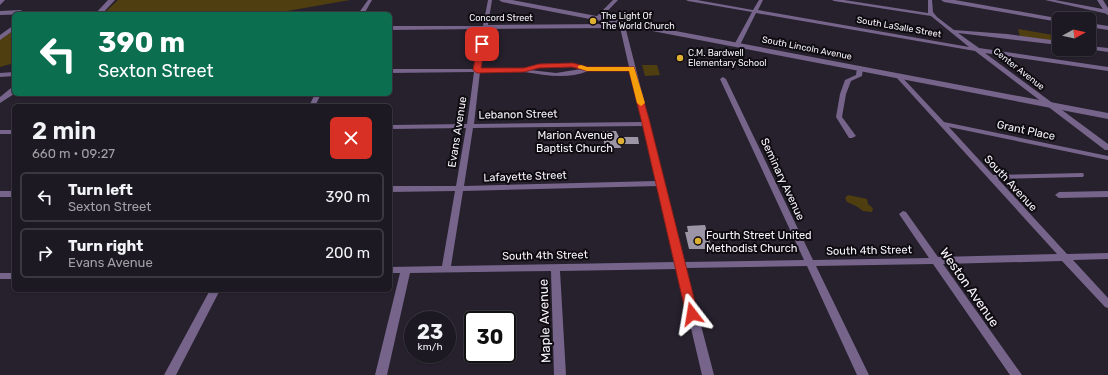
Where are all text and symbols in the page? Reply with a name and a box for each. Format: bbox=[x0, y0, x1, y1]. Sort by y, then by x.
place label: The Light Of The World Church bbox=[601, 11, 675, 31]
north arrow bbox=[1052, 12, 1096, 56]
map controls bbox=[1052, 12, 1096, 56]
street label: Concord Street bbox=[469, 13, 533, 23]
street label: South LaSalle Street bbox=[856, 15, 942, 39]
marker: The Light Of The World Church bbox=[588, 16, 598, 26]
text: 390 m bbox=[98, 26, 185, 59]
pin bbox=[465, 27, 499, 61]
icon: left bbox=[32, 28, 84, 80]
icon: arrive bbox=[471, 33, 493, 55]
street label: South Lincoln Avenue bbox=[761, 34, 853, 62]
street label: Center Avenue bbox=[992, 46, 1046, 92]
place label: C.M. Bardwell Elementary School bbox=[688, 48, 767, 68]
marker: C.M. Bardwell Elementary School bbox=[675, 53, 685, 63]
text: Sexton Street bbox=[98, 60, 214, 82]
street label: Evans Avenue bbox=[445, 96, 470, 168]
street label: Lebanon Street bbox=[478, 107, 558, 122]
text: 2 min bbox=[32, 117, 96, 145]
button: close bbox=[330, 117, 372, 159]
street label: Grant Place bbox=[996, 118, 1056, 143]
place label: Marion Avenue Baptist Church bbox=[536, 129, 613, 155]
marker: Marion Avenue Baptist Church bbox=[616, 136, 626, 146]
street label: Seminary Avenue bbox=[758, 136, 807, 222]
text: 660 m · 09:27 bbox=[32, 146, 115, 161]
street label: South Avenue bbox=[981, 153, 1040, 214]
street label: Lafayette Street bbox=[483, 169, 568, 184]
text: Turn left bbox=[68, 181, 133, 199]
icon: left bbox=[34, 186, 56, 208]
text: 390 m bbox=[326, 188, 370, 206]
text: Sexton Street bbox=[68, 199, 151, 214]
place label: Fourth Street United Methodist Church bbox=[706, 229, 812, 255]
marker: Fourth Street United Methodist Church bbox=[693, 236, 703, 246]
text: Turn right bbox=[68, 237, 143, 255]
icon: right bbox=[34, 242, 56, 264]
street label: South 4th Street bbox=[826, 243, 913, 258]
text: 200 m bbox=[325, 244, 370, 262]
street label: Weston Avenue bbox=[937, 245, 1002, 330]
street label: South 4th Street bbox=[502, 248, 589, 263]
text: Evans Avenue bbox=[68, 255, 153, 270]
street label: Maple Avenue bbox=[536, 279, 553, 363]
position arrow bbox=[671, 293, 713, 335]
speed limit sign: 30 bbox=[464, 311, 516, 363]
text: 23 bbox=[417, 320, 443, 344]
text: km/h bbox=[418, 341, 442, 353]

